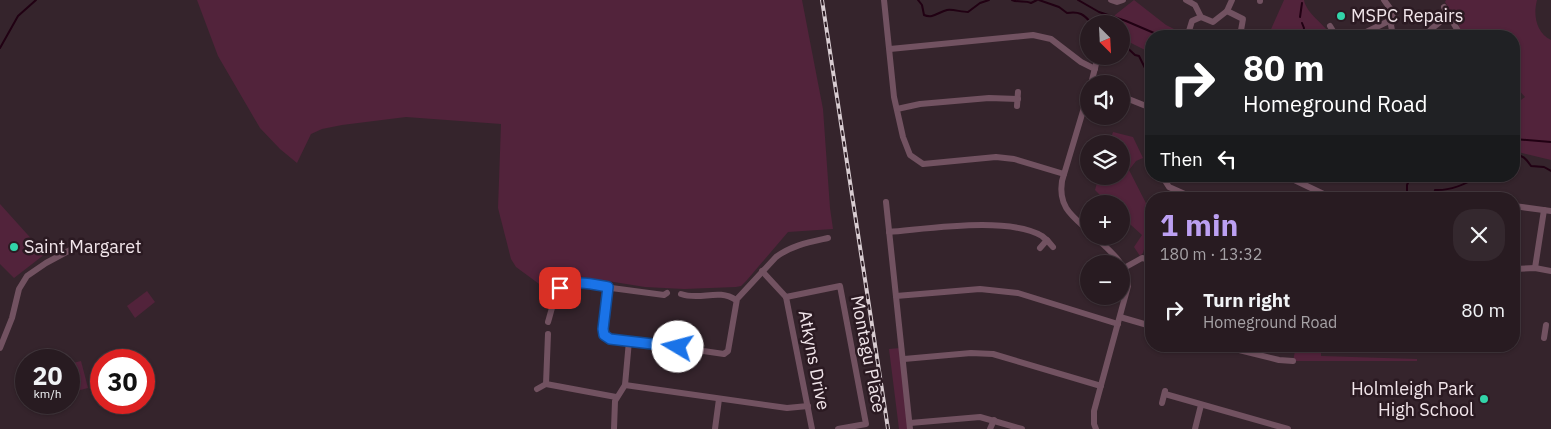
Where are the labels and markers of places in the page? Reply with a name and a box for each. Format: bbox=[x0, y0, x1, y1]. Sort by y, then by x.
place label: MSPC Repairs bbox=[1351, 4, 1463, 27]
marker: MSPC Repairs bbox=[1335, 10, 1347, 22]
place label: Saint Margaret bbox=[24, 235, 142, 258]
marker: Saint Margaret bbox=[8, 241, 20, 253]
pin bbox=[539, 267, 581, 309]
place label: Holmleigh Park High School bbox=[1351, 377, 1475, 421]
marker: Holmleigh Park High School bbox=[1478, 393, 1490, 405]

